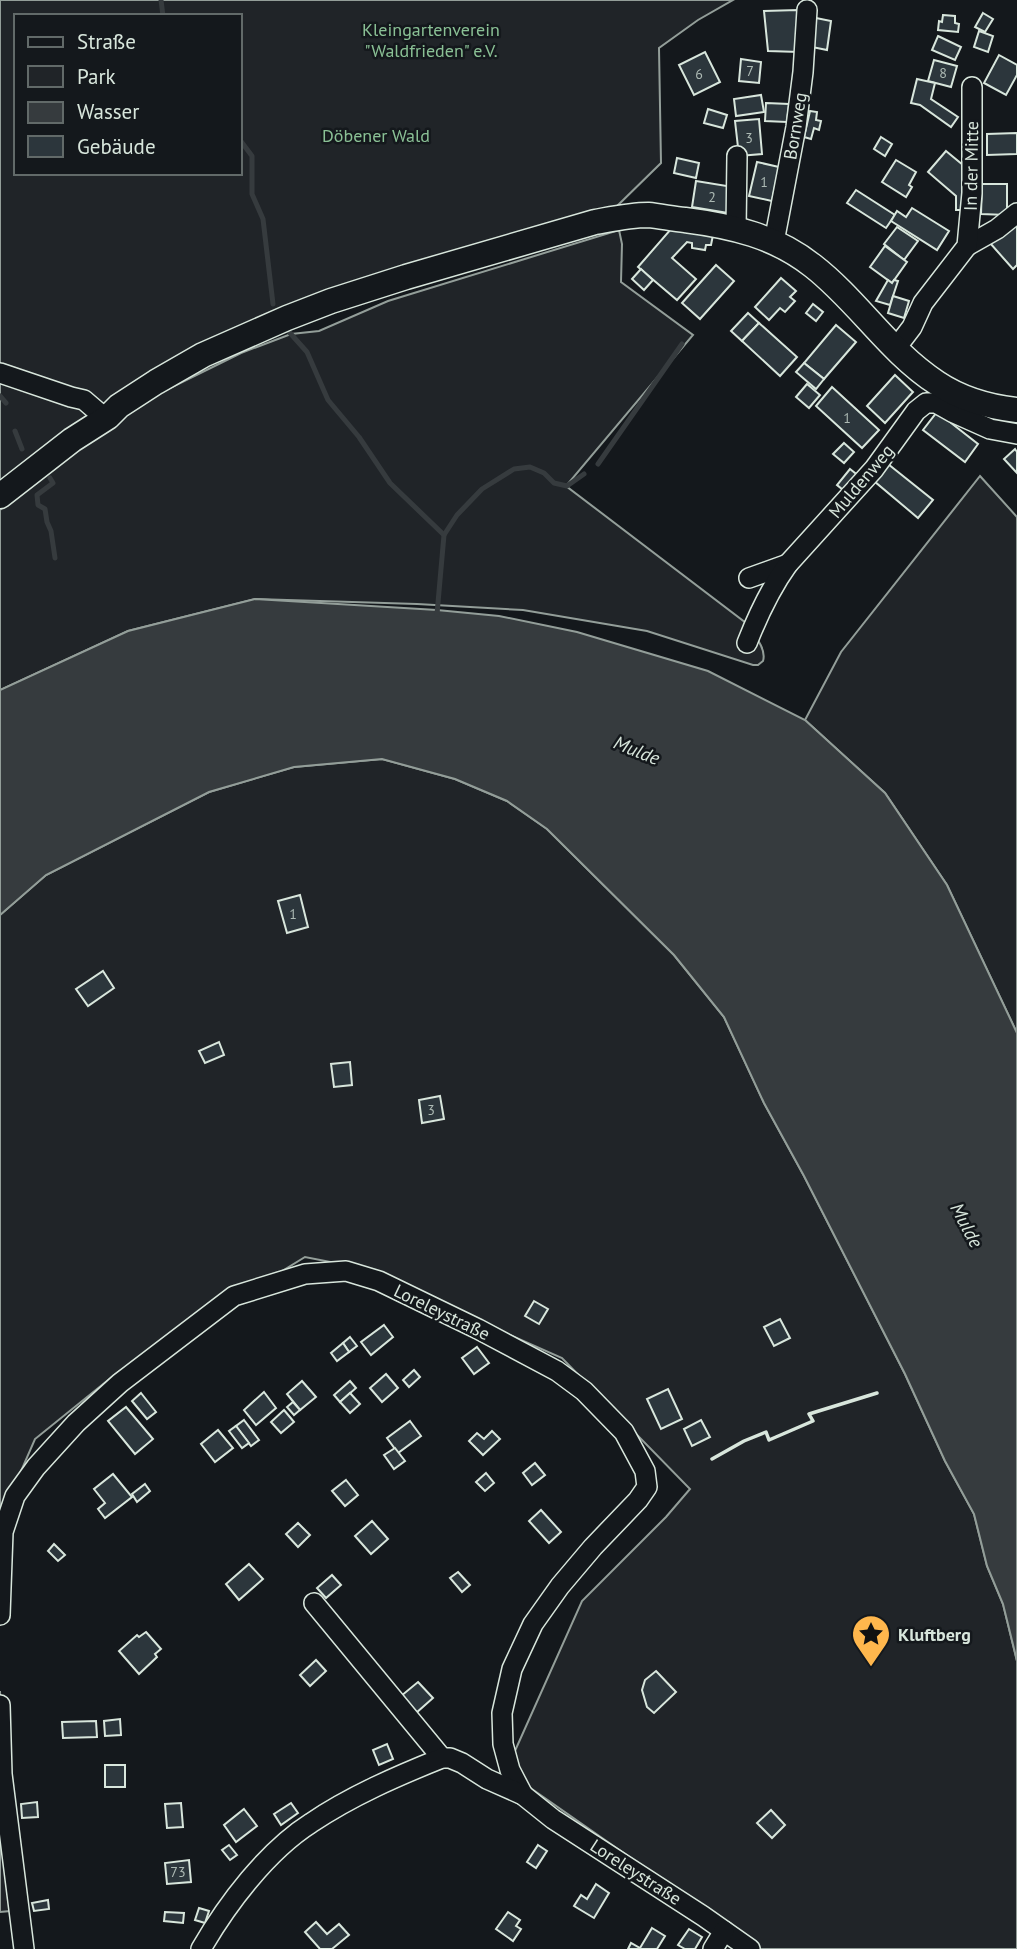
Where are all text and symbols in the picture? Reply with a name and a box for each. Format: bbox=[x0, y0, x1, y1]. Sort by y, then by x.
legend bbox=[14, 14, 242, 175]
park label: Kleingartenverein "Waldfrieden" e.V. bbox=[362, 18, 500, 62]
text: Straße bbox=[77, 28, 136, 55]
house number: 7 bbox=[746, 62, 754, 80]
text: Park bbox=[77, 63, 116, 90]
house number: 8 bbox=[939, 64, 947, 82]
house number: 6 bbox=[695, 65, 703, 83]
street label: Bornweg bbox=[778, 91, 812, 161]
text: Wasser bbox=[77, 98, 139, 125]
street label: In der Mitte bbox=[959, 121, 983, 211]
park label: Döbener Wald bbox=[322, 124, 430, 147]
house number: 3 bbox=[745, 129, 753, 147]
text: Gebäude bbox=[77, 133, 156, 160]
house number: 1 bbox=[760, 173, 768, 191]
house number: 2 bbox=[708, 188, 716, 206]
house number: 1 bbox=[843, 409, 851, 427]
street label: Muldenweg bbox=[823, 439, 899, 523]
water label: Mulde bbox=[610, 730, 664, 770]
house number: 1 bbox=[289, 905, 297, 923]
house number: 3 bbox=[427, 1101, 435, 1119]
water label: Mulde bbox=[945, 1198, 989, 1252]
street label: Loreleystraße bbox=[390, 1279, 494, 1345]
place icon: Kluftberg bbox=[850, 1613, 892, 1668]
place label: Kluftberg bbox=[898, 1623, 971, 1646]
street label: Loreleystraße bbox=[586, 1834, 686, 1910]
house number: 73 bbox=[170, 1863, 186, 1881]

